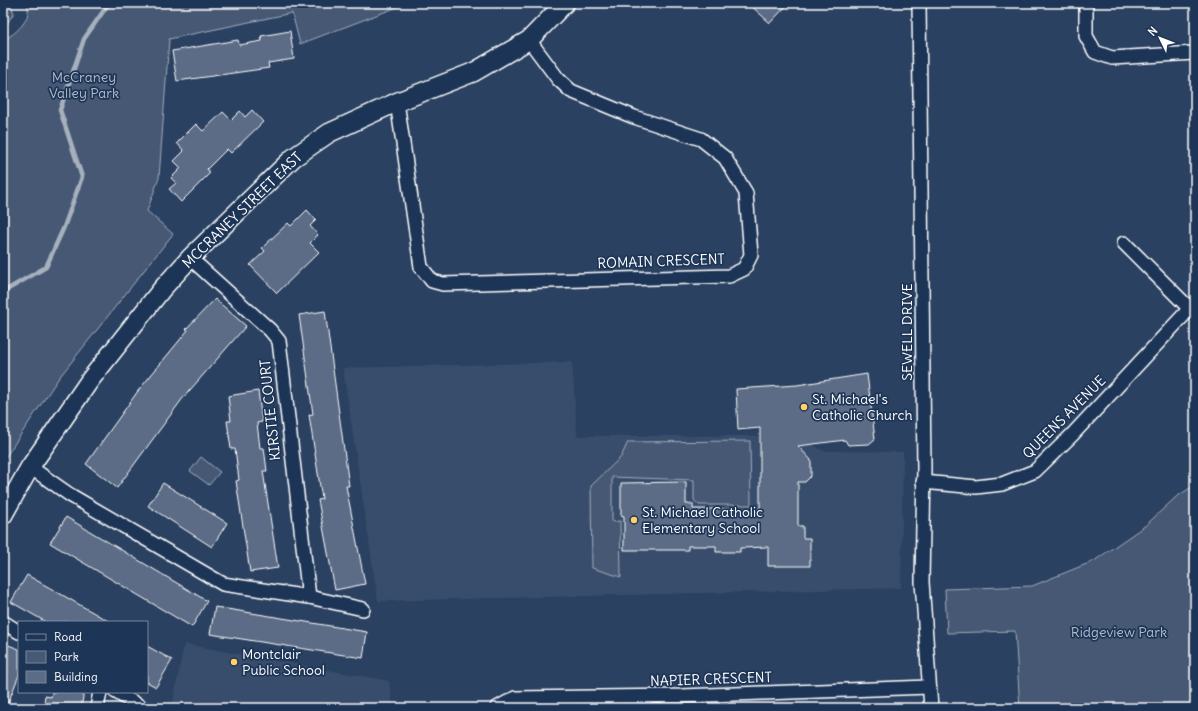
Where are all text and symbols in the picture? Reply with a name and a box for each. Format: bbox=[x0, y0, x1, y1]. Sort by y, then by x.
north arrow bbox=[1140, 18, 1180, 58]
text: N bbox=[1145, 24, 1160, 39]
park label: McCraney Valley Park bbox=[49, 68, 119, 102]
street label: MCCRANEY STREET EAST bbox=[178, 148, 306, 272]
street label: ROMAIN CRESCENT bbox=[597, 250, 725, 272]
street label: SEWELL DRIVE bbox=[898, 283, 916, 381]
street label: KIRSTIE COURT bbox=[256, 358, 284, 462]
street label: QUEENS AVENUE bbox=[1019, 372, 1109, 462]
place label: St. Michael's Catholic Church bbox=[812, 390, 913, 424]
marker: St. Michael's Catholic Church bbox=[799, 402, 809, 412]
place label: St. Michael Catholic Elementary School bbox=[642, 503, 763, 537]
marker: St. Michael Catholic Elementary School bbox=[629, 515, 639, 525]
legend bbox=[18, 621, 148, 693]
park label: Ridgeview Park bbox=[1071, 623, 1167, 641]
text: Road bbox=[54, 629, 82, 644]
place label: Montclair Public School bbox=[242, 645, 325, 679]
text: Park bbox=[54, 649, 79, 664]
marker: Montclair Public School bbox=[229, 657, 239, 667]
street label: NAPIER CRESCENT bbox=[650, 668, 772, 690]
text: Building bbox=[54, 669, 98, 684]

